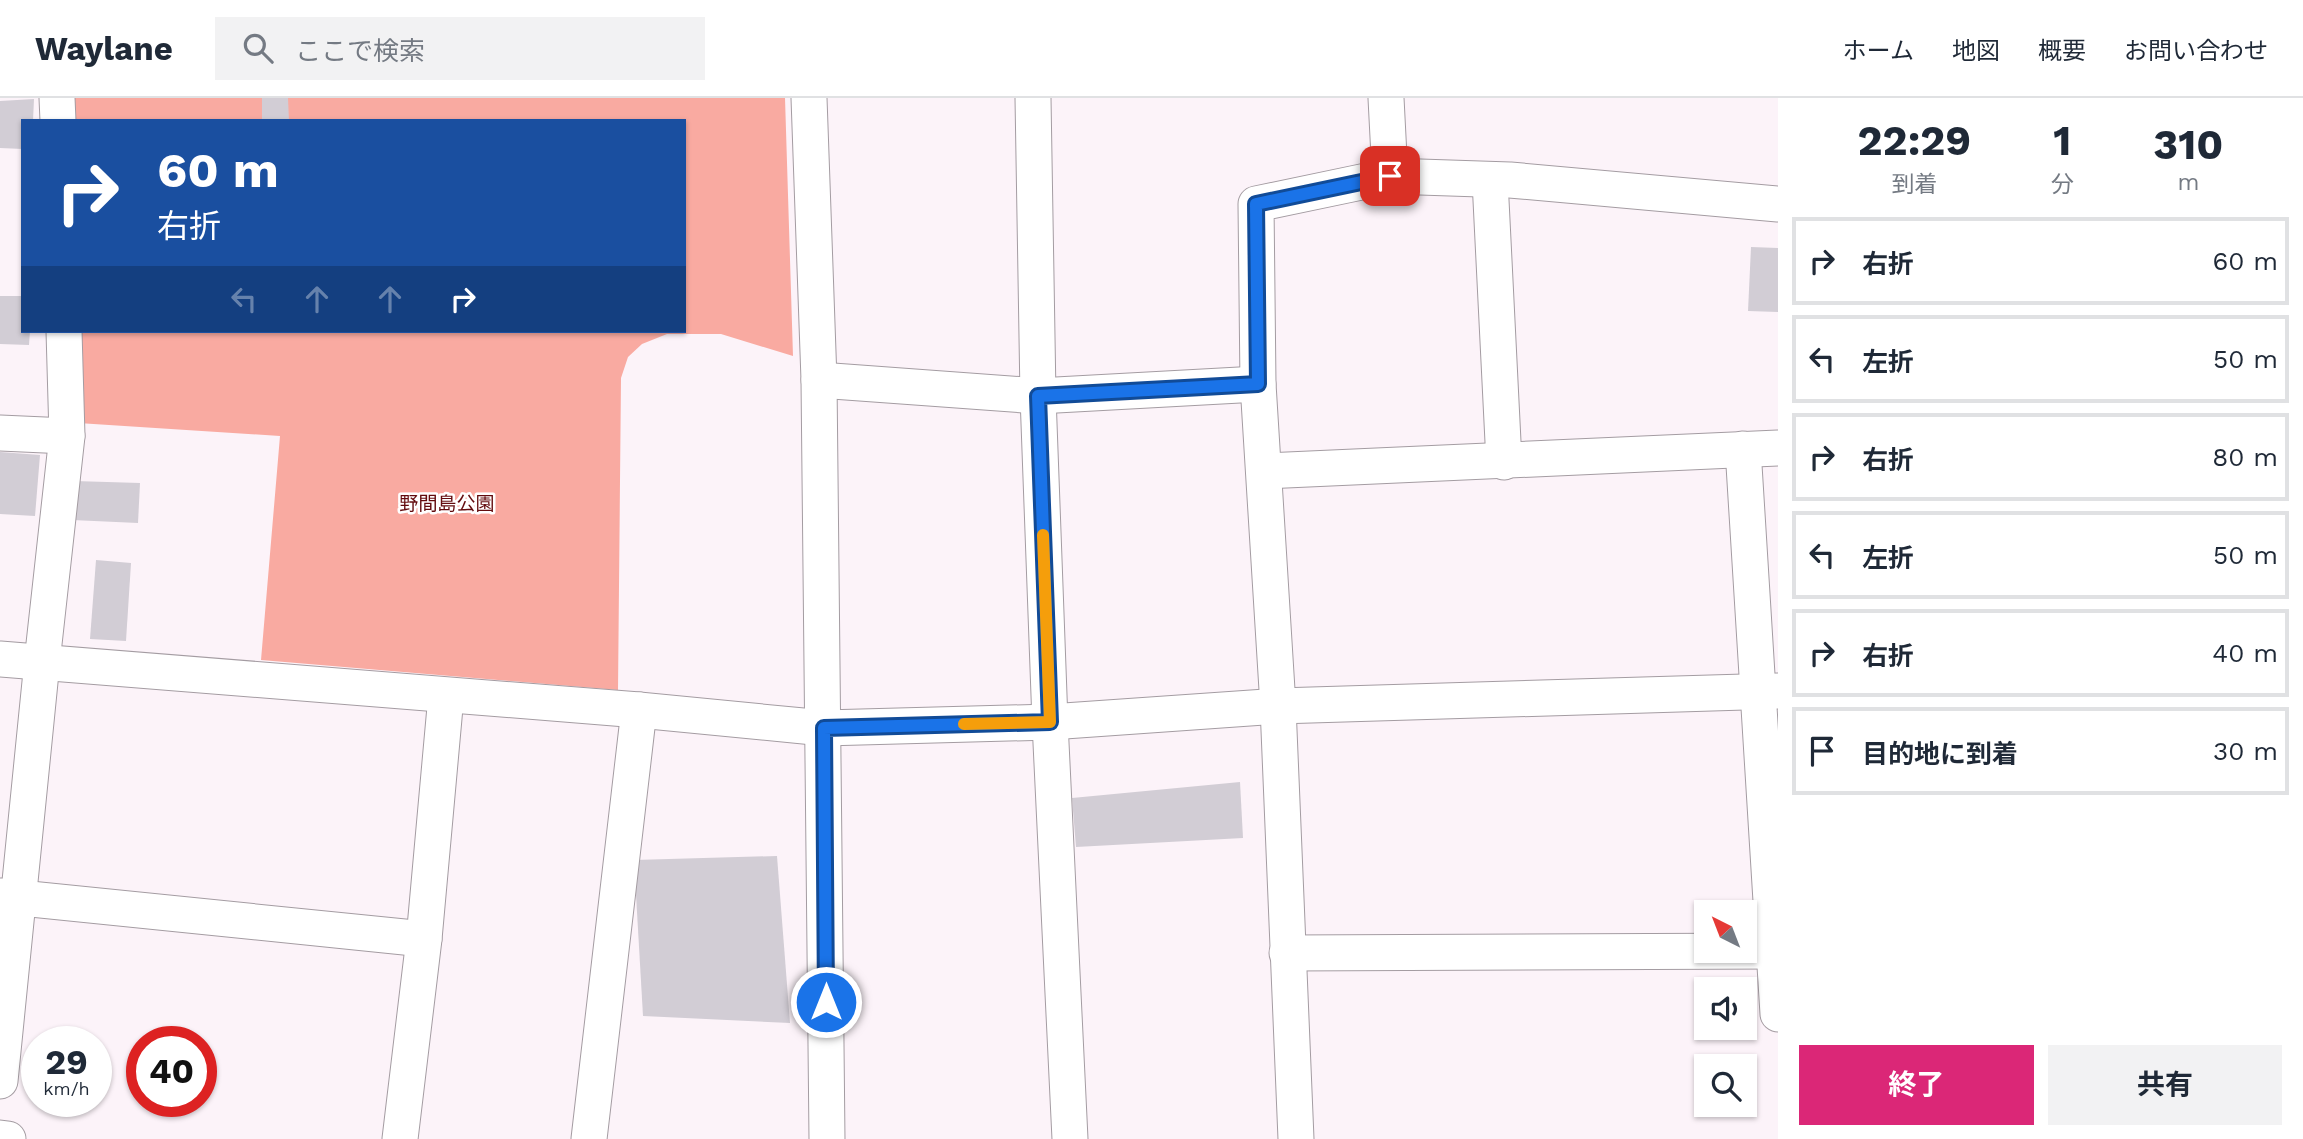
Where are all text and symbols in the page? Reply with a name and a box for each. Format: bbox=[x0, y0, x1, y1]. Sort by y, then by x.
search box bbox=[215, 17, 705, 80]
text: Waylane bbox=[35, 29, 173, 68]
icon: search bbox=[239, 29, 277, 67]
text: ここで検索 bbox=[295, 36, 425, 66]
text: ホーム bbox=[1843, 37, 1914, 65]
text: 地図 bbox=[1952, 37, 2000, 65]
text: 概要 bbox=[2038, 37, 2086, 65]
text: お問い合わせ bbox=[2124, 37, 2268, 65]
text: 22:29 bbox=[1858, 116, 1971, 165]
text: 1 bbox=[2053, 116, 2071, 165]
text: 310 bbox=[2153, 120, 2223, 169]
text: 60 m bbox=[157, 141, 279, 199]
pin bbox=[1360, 146, 1420, 206]
icon: right bbox=[42, 147, 133, 238]
icon: arrive bbox=[1371, 157, 1409, 195]
text: m bbox=[2177, 169, 2199, 196]
text: 到着 bbox=[1891, 171, 1937, 198]
text: 分 bbox=[2051, 171, 2074, 198]
text: 右折 bbox=[157, 207, 221, 245]
icon: right bbox=[1803, 242, 1841, 280]
text: 60 m bbox=[2212, 246, 2278, 276]
text: 右折 bbox=[1862, 249, 1914, 279]
icon: left bbox=[225, 280, 263, 318]
icon: ahead bbox=[298, 280, 336, 318]
icon: ahead bbox=[371, 280, 409, 318]
icon: right bbox=[444, 280, 482, 318]
icon: left bbox=[1803, 340, 1841, 378]
text: 50 m bbox=[2213, 344, 2278, 374]
text: 左折 bbox=[1862, 347, 1914, 377]
icon: right bbox=[1803, 438, 1841, 476]
text: 80 m bbox=[2212, 442, 2278, 472]
text: 右折 bbox=[1862, 445, 1914, 475]
park label: 野間島公園 bbox=[399, 492, 495, 515]
icon: left bbox=[1803, 536, 1841, 574]
text: 50 m bbox=[2213, 540, 2278, 570]
text: 左折 bbox=[1862, 543, 1914, 573]
icon: right bbox=[1803, 634, 1841, 672]
text: 40 m bbox=[2212, 638, 2278, 668]
text: 右折 bbox=[1862, 641, 1914, 671]
icon: arrive bbox=[1803, 732, 1841, 770]
text: 30 m bbox=[2213, 736, 2278, 766]
text: 目的地に到着 bbox=[1862, 739, 2018, 769]
north arrow bbox=[1694, 900, 1757, 962]
map controls bbox=[1694, 900, 1757, 1117]
position arrow bbox=[789, 965, 863, 1039]
button: sound bbox=[1694, 977, 1757, 1040]
speed limit sign: 40 bbox=[126, 1026, 217, 1117]
text: 29 bbox=[45, 1041, 88, 1083]
button: 終了 bbox=[1799, 1045, 2034, 1125]
button: 共有 bbox=[2048, 1045, 2282, 1125]
button: search bbox=[1694, 1054, 1757, 1117]
text: km/h bbox=[43, 1078, 90, 1099]

